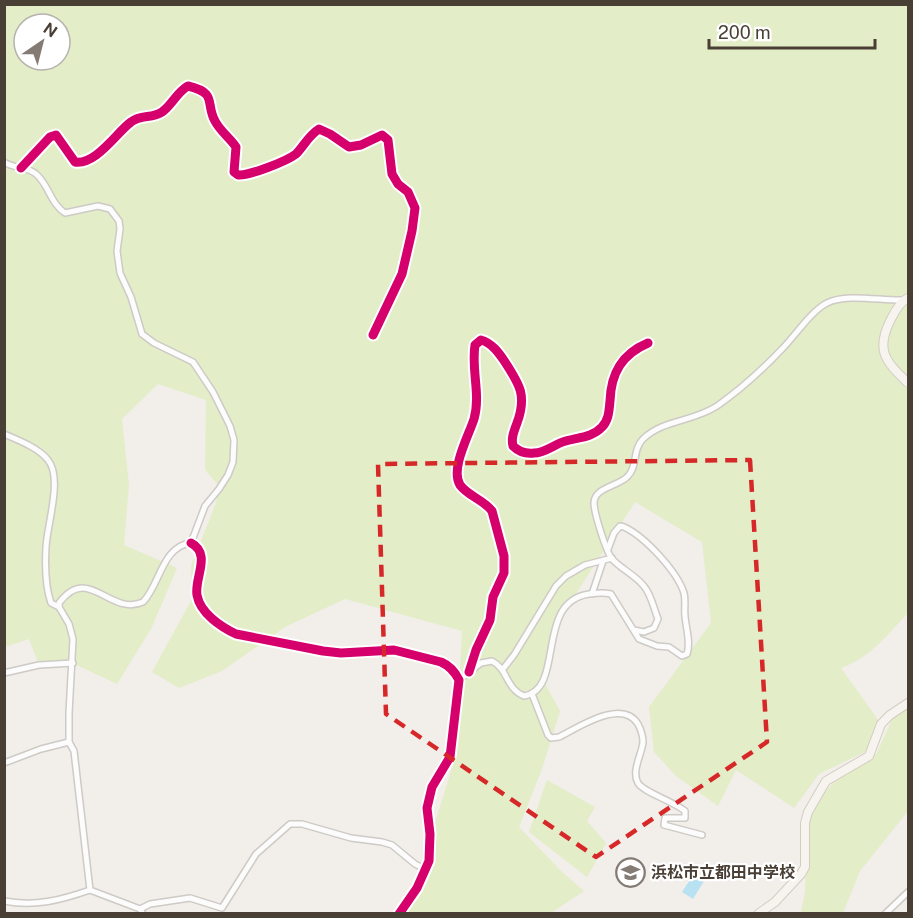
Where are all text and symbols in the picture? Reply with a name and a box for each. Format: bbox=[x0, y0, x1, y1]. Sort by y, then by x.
north arrow bbox=[12, 12, 72, 72]
scale bar bbox=[709, 12, 876, 50]
text: N bbox=[40, 19, 61, 41]
text: 200 m bbox=[718, 22, 771, 43]
school or university icon: 浜松市立都田中学校 bbox=[614, 856, 646, 888]
place label: 浜松市立都田中学校 bbox=[651, 863, 795, 882]

